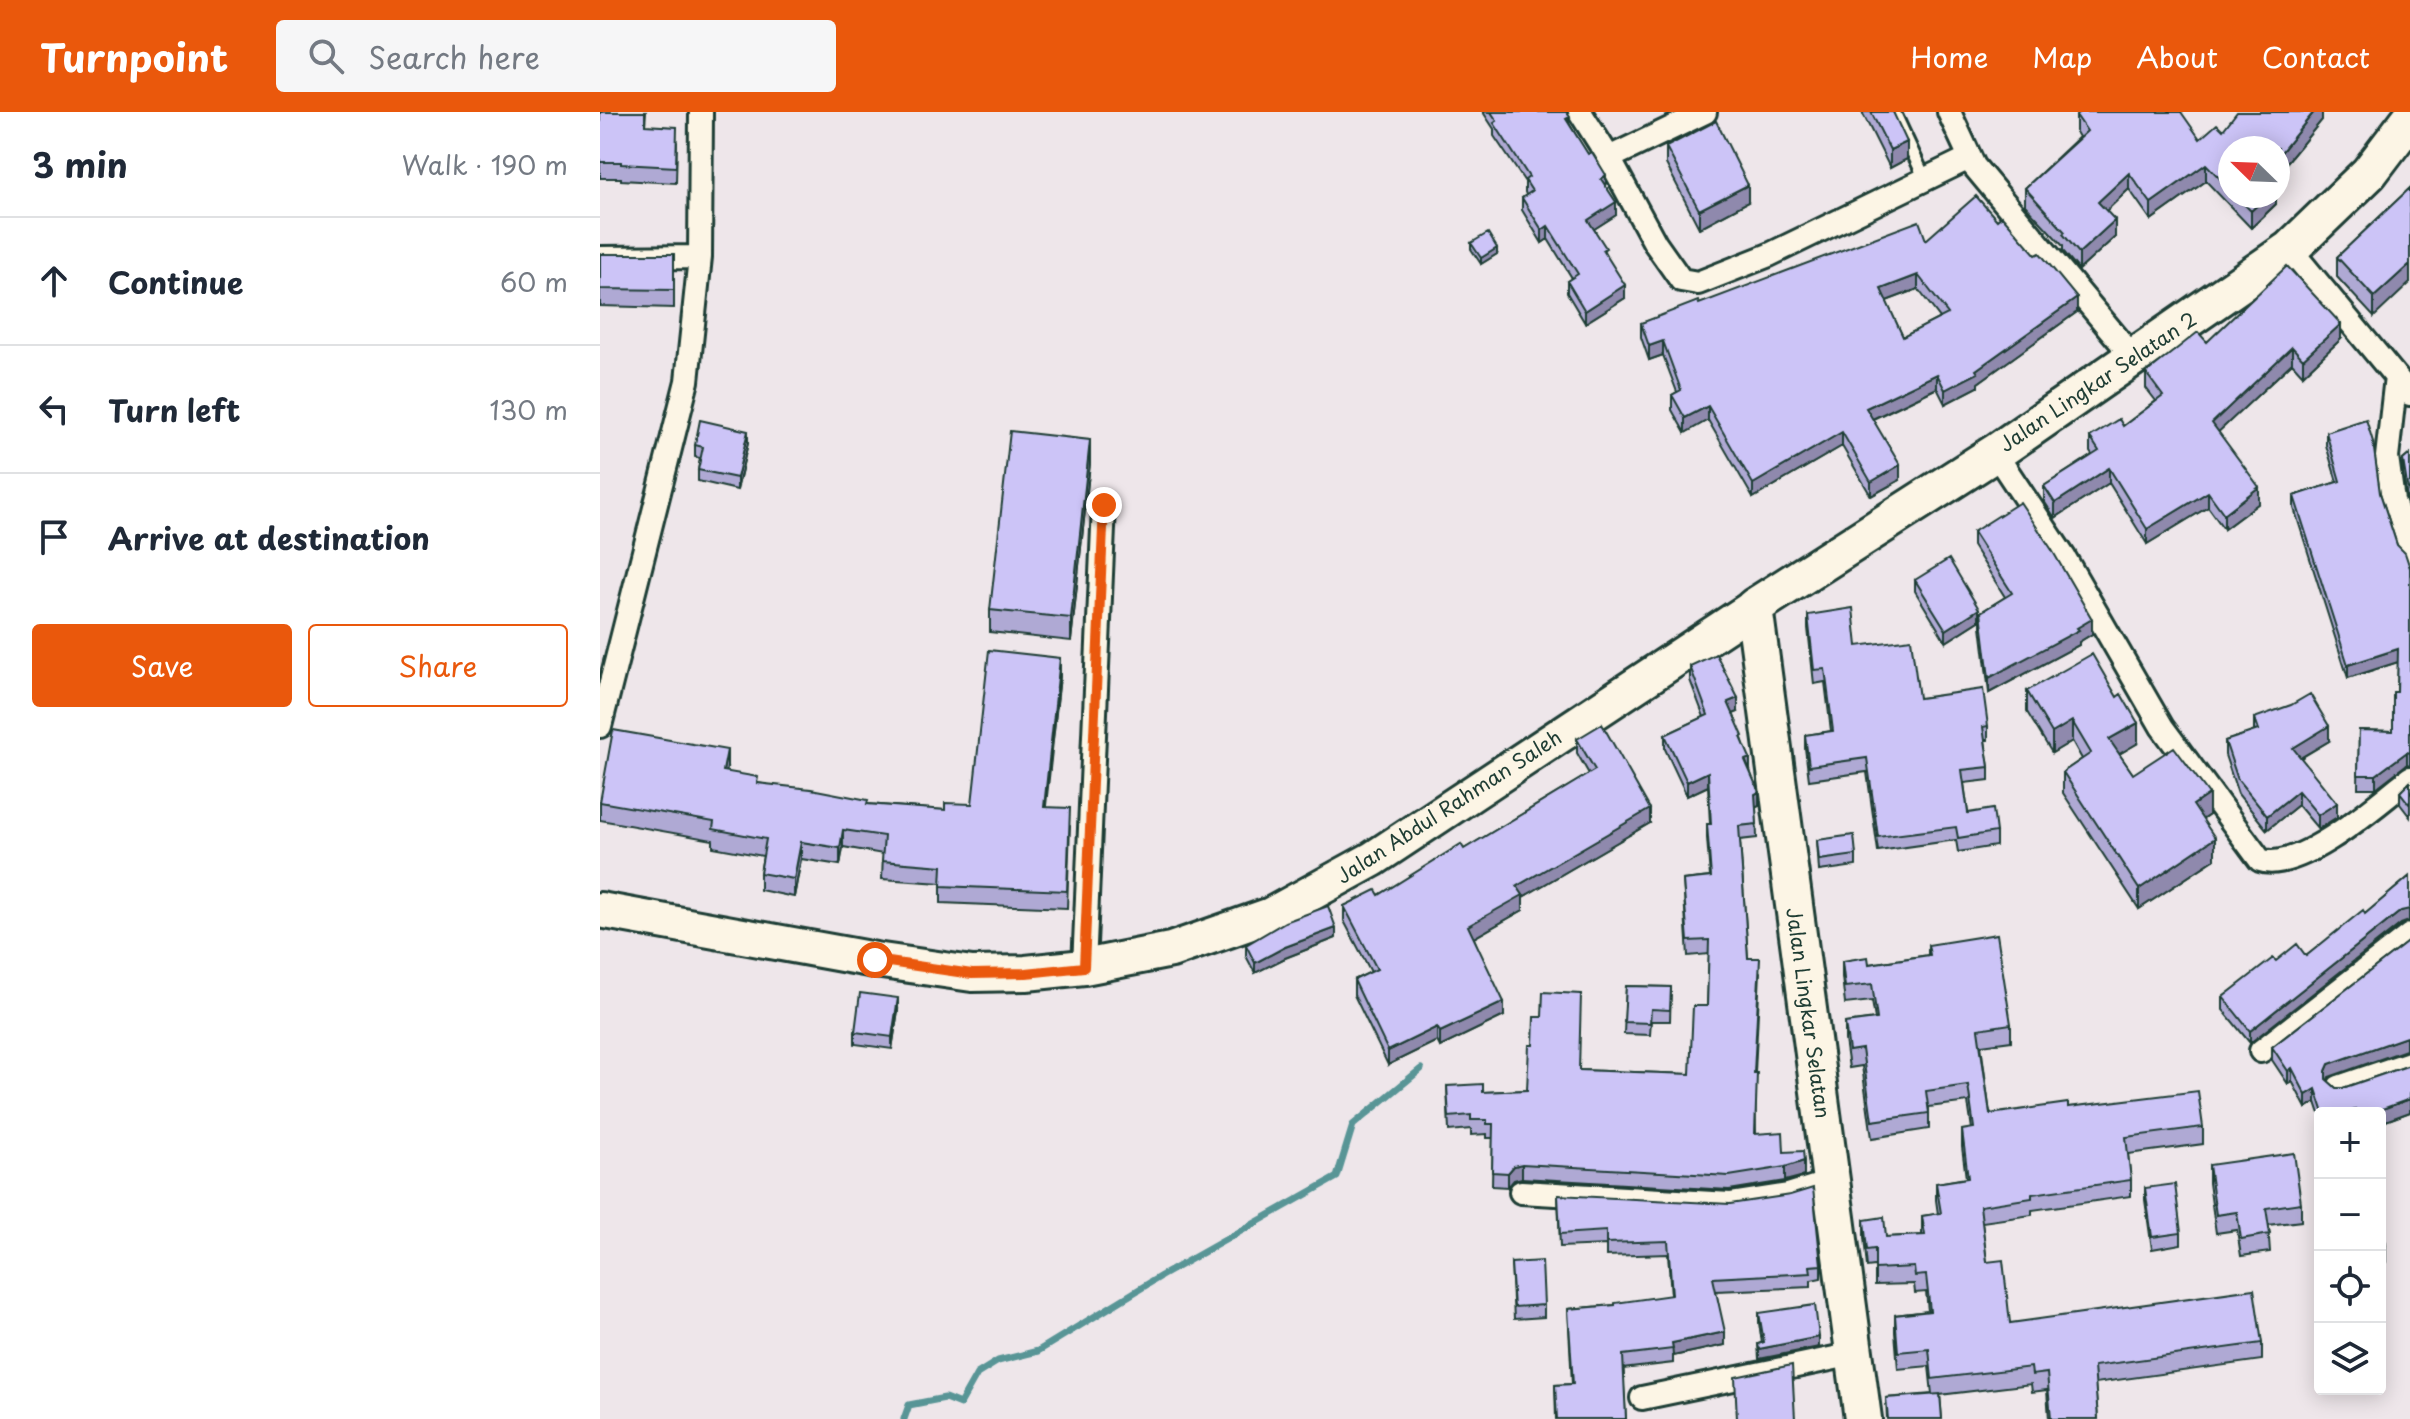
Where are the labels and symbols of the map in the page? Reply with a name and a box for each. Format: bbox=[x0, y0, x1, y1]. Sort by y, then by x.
north arrow bbox=[2218, 136, 2290, 208]
street label: Jalan Lingkar Selatan 2 bbox=[1993, 304, 2202, 459]
route end bbox=[1086, 487, 1122, 523]
street label: Jalan Abdul Rahman Saleh bbox=[1330, 722, 1567, 890]
street label: Jalan Lingkar Selatan bbox=[1779, 906, 1839, 1120]
route start bbox=[857, 942, 893, 978]

